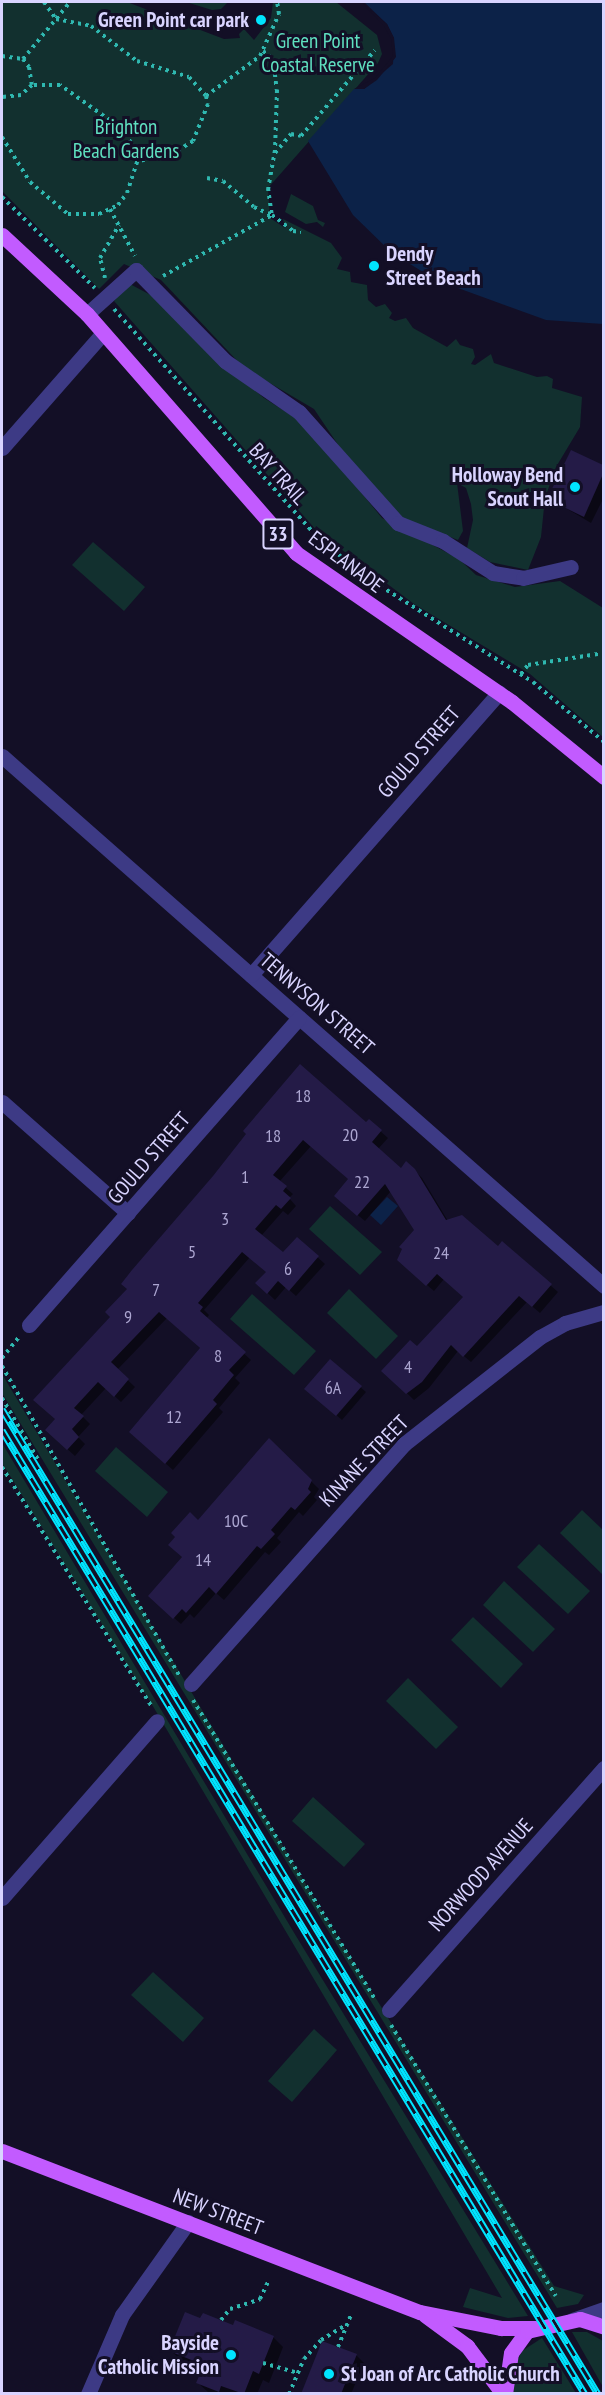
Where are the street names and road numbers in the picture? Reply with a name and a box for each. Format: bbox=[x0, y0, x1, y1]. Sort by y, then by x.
street label: BAY TRAIL bbox=[243, 438, 313, 510]
road number: 33 bbox=[262, 517, 294, 551]
street label: ESPLANADE bbox=[303, 526, 389, 598]
street label: GOULD STREET bbox=[372, 701, 466, 803]
street label: TENNYSON STREET bbox=[255, 948, 379, 1060]
street label: GOULD STREET bbox=[102, 1107, 196, 1209]
street label: KINANE STREET bbox=[314, 1410, 414, 1512]
street label: NORWOOD AVENUE bbox=[424, 1813, 538, 1937]
street label: NEW STREET bbox=[169, 2183, 267, 2241]

